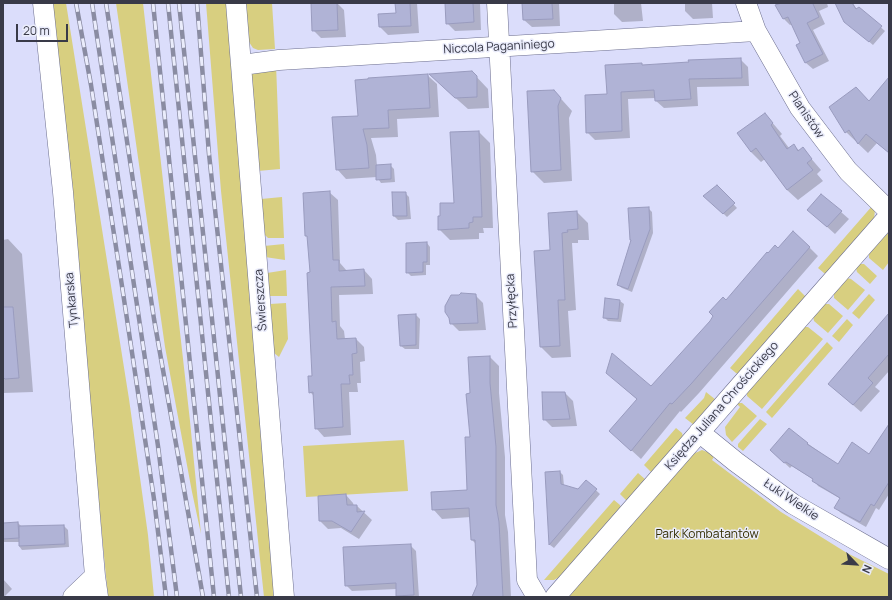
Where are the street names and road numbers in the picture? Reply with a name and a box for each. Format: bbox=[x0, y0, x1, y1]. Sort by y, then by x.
street label: Niccola Paganiniego bbox=[443, 37, 555, 57]
street label: Pianistów bbox=[785, 89, 827, 141]
street label: Świerszcza bbox=[252, 269, 270, 331]
street label: Tynkarska bbox=[62, 272, 82, 328]
street label: Przyłęcka bbox=[503, 273, 521, 329]
street label: Księdza Juliana Chrościckiego bbox=[662, 339, 782, 473]
street label: Łuki Wielkie bbox=[761, 476, 821, 524]

